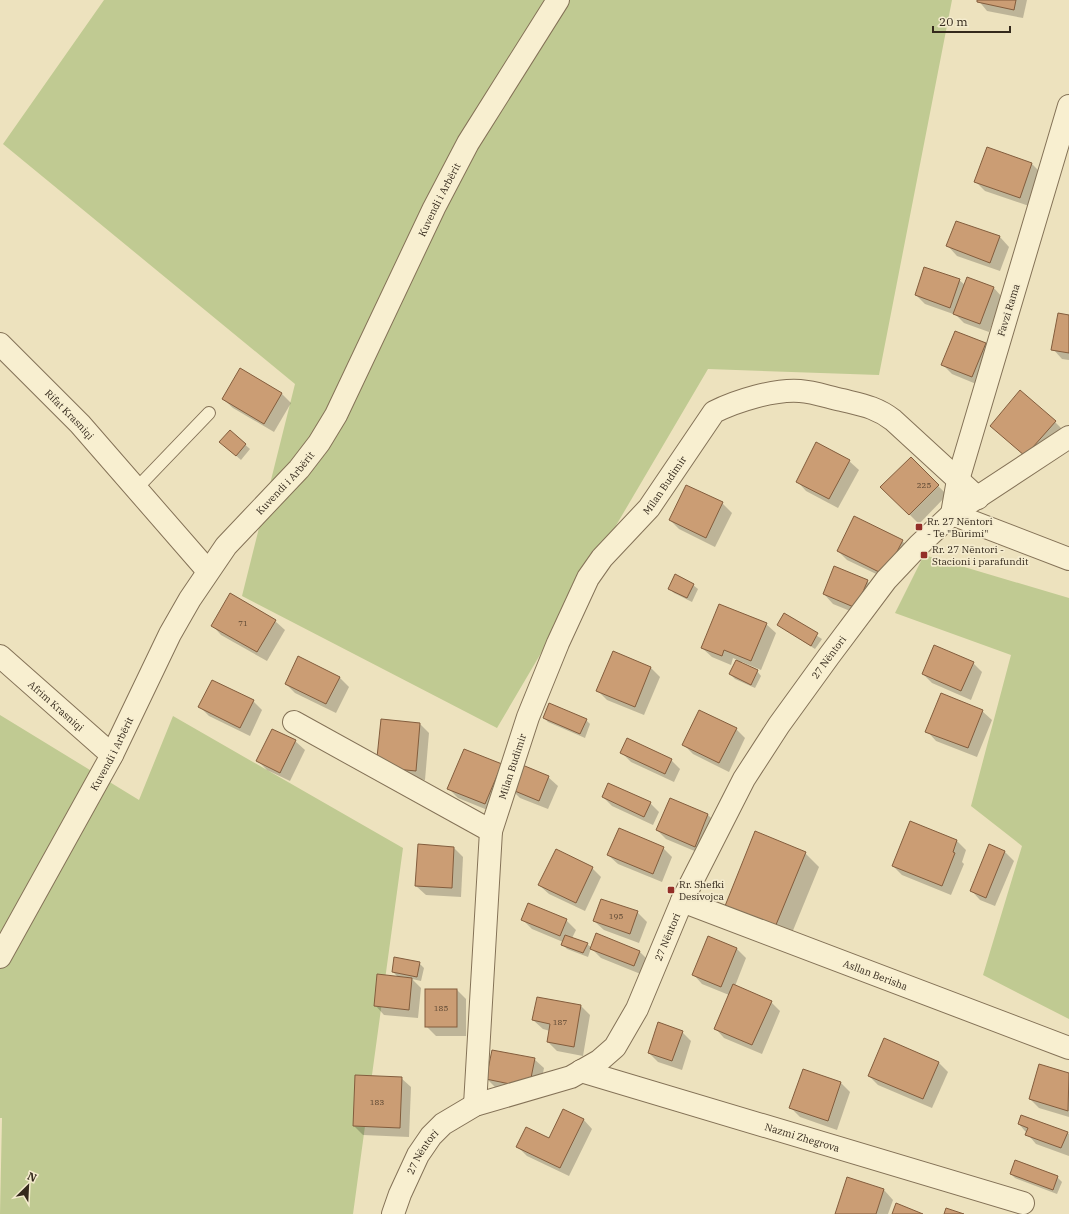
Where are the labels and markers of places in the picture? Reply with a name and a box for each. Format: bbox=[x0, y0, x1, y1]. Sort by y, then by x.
place label: Rr. 27 Nëntori - Te "Burimi" bbox=[927, 515, 993, 540]
marker: Rr. 27 Nëntori - Te "Burimi" bbox=[914, 522, 924, 532]
place label: Rr. 27 Nëntori - Stacioni i parafundit bbox=[932, 543, 1029, 568]
marker: Rr. 27 Nëntori - Stacioni i parafundit bbox=[919, 550, 929, 560]
place label: Rr. Shefki Desivojca bbox=[679, 878, 724, 903]
marker: Rr. Shefki Desivojca bbox=[666, 885, 676, 895]

